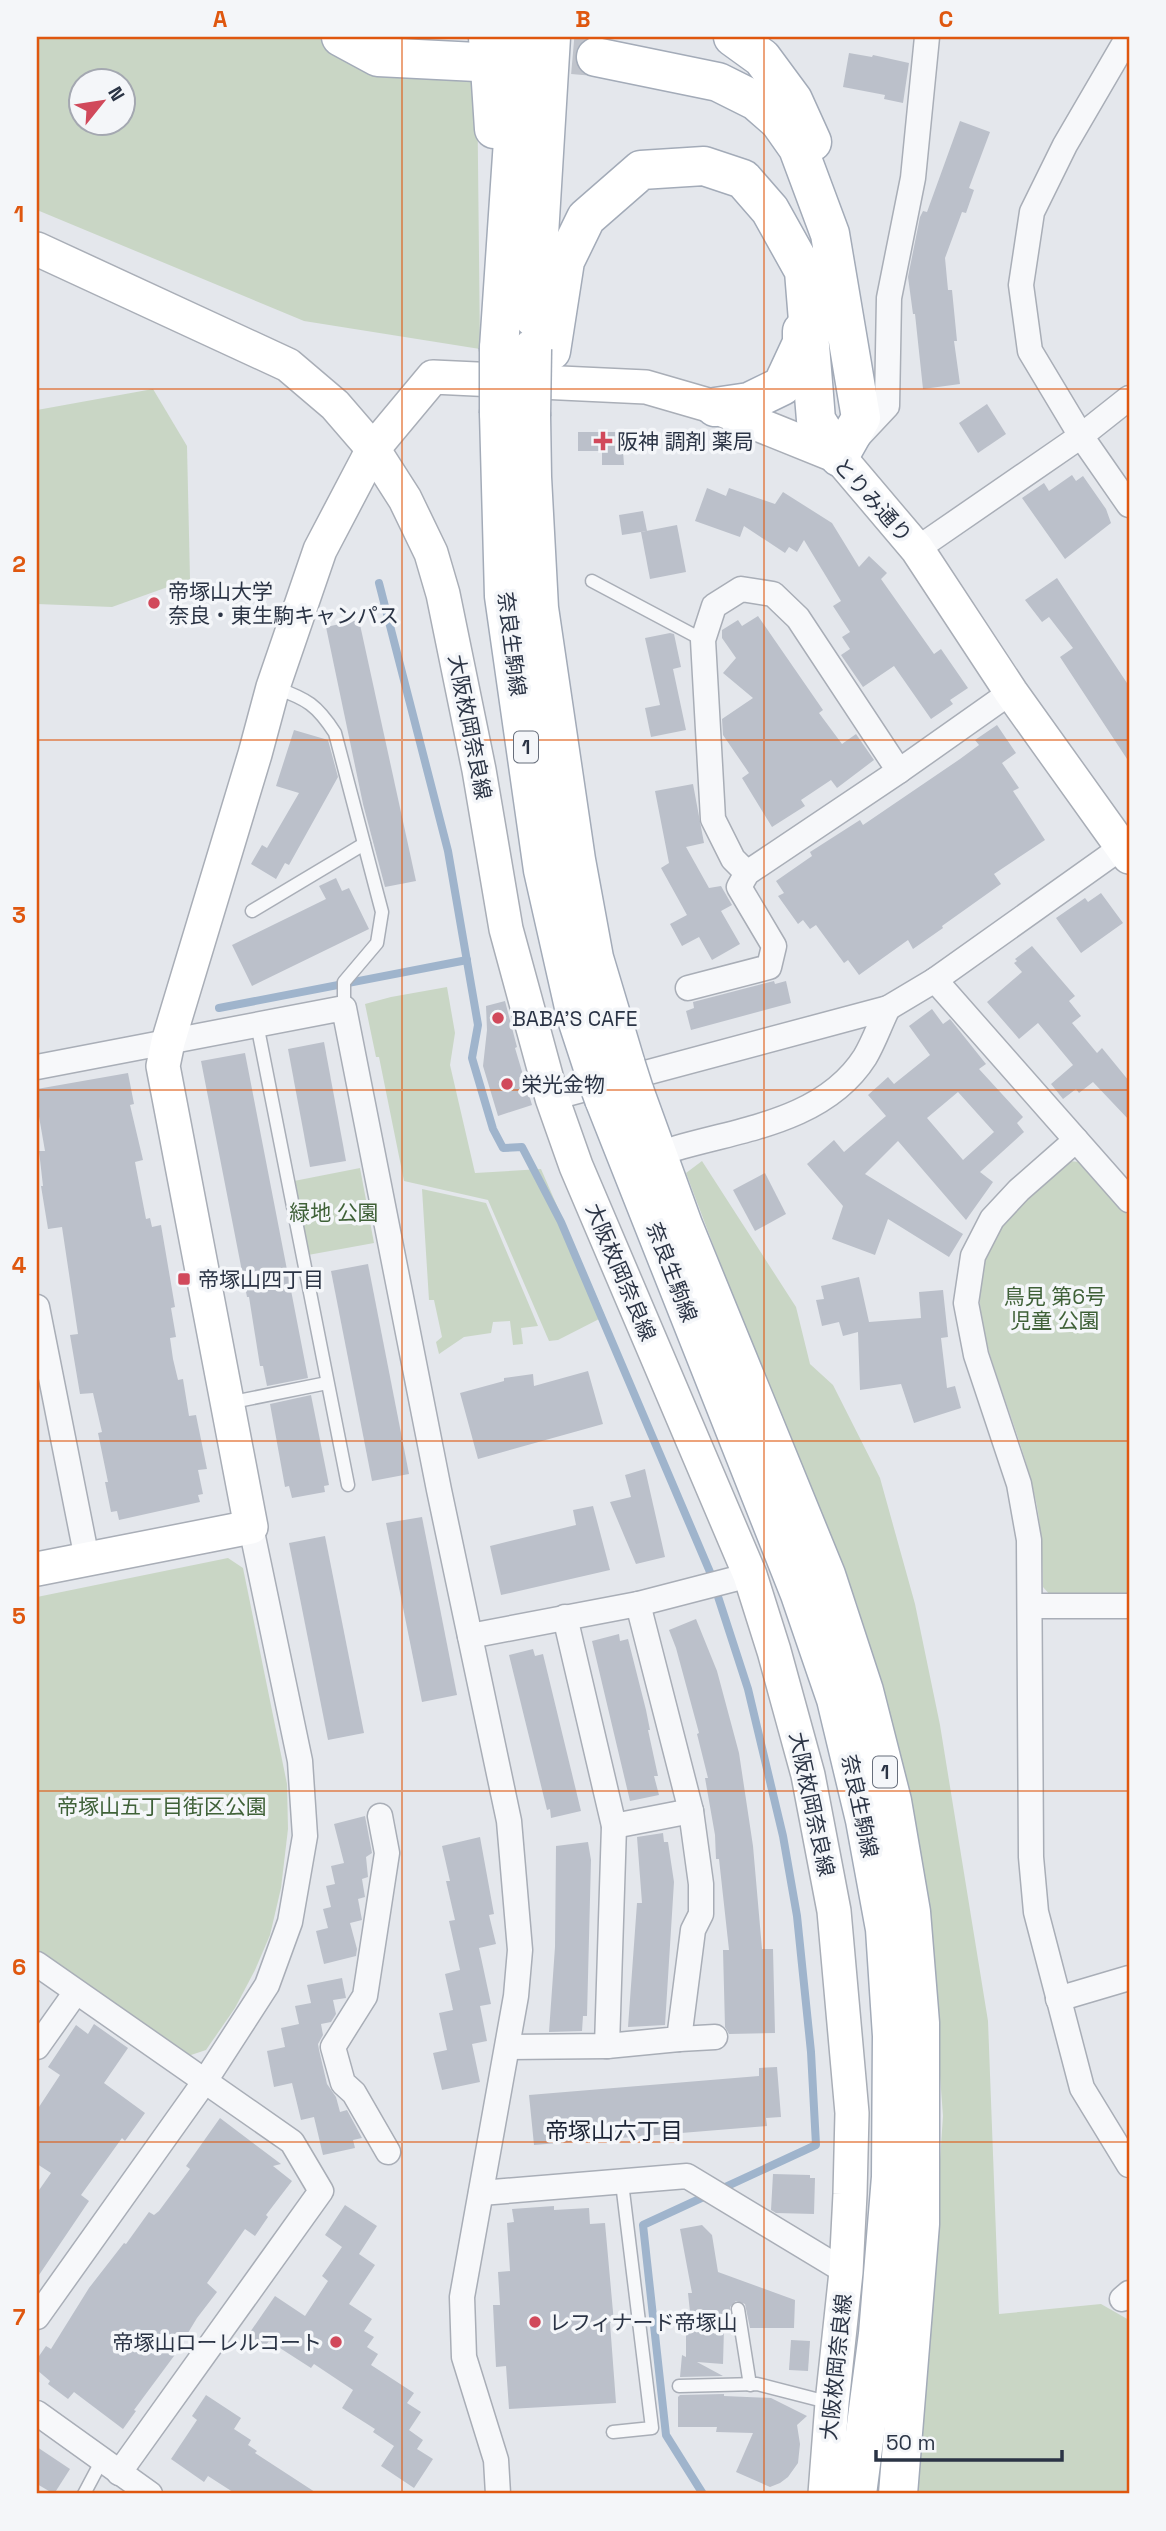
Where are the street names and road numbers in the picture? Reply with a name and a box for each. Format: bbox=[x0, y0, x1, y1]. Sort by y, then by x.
street label: とりみ通り bbox=[828, 452, 918, 548]
street label: 奈良生駒線 bbox=[492, 590, 532, 698]
street label: 大阪枚岡奈良線 bbox=[443, 652, 497, 802]
road number: 1 bbox=[514, 732, 538, 762]
street label: 大阪枚岡奈良線 bbox=[580, 1199, 662, 1345]
street label: 奈良生駒線 bbox=[641, 1218, 703, 1326]
street label: 大阪枚岡奈良線 bbox=[784, 1729, 840, 1879]
street label: 奈良生駒線 bbox=[836, 1752, 884, 1860]
road number: 1 bbox=[873, 1756, 897, 1788]
street label: 大阪枚岡奈良線 bbox=[815, 2292, 857, 2442]

